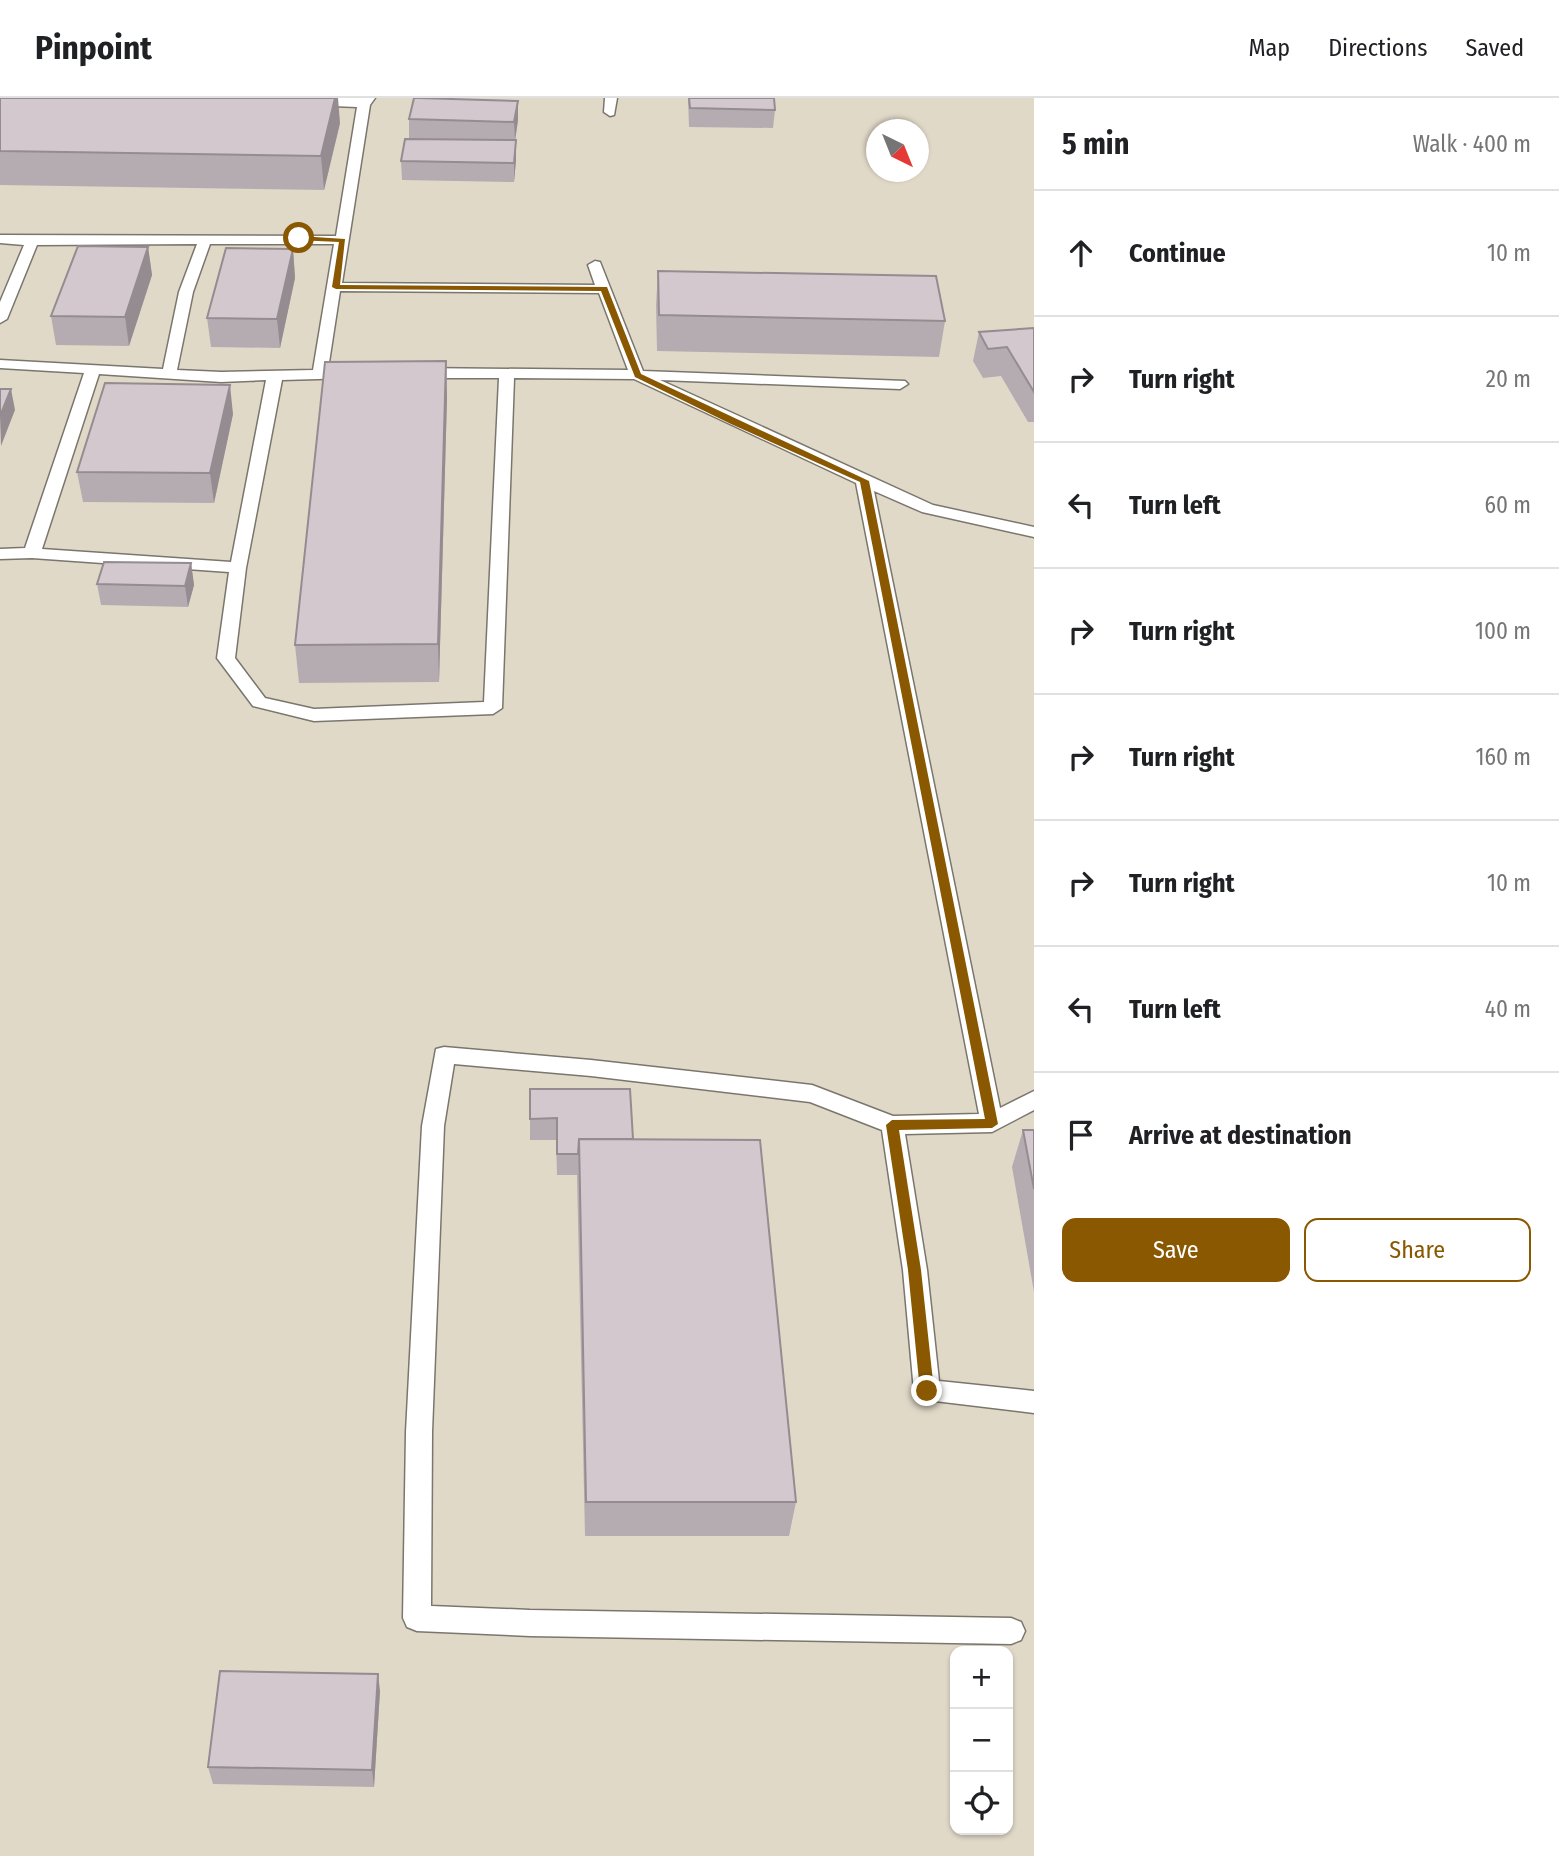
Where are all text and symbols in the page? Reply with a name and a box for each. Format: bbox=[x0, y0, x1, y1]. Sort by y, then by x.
text: Pinpoint bbox=[35, 28, 152, 68]
text: Map bbox=[1249, 34, 1290, 62]
text: Directions bbox=[1328, 34, 1427, 62]
text: Saved bbox=[1465, 34, 1524, 62]
north arrow bbox=[866, 119, 929, 182]
text: 5 min bbox=[1062, 126, 1129, 162]
text: Walk · 400 m bbox=[1413, 130, 1531, 158]
route start bbox=[283, 222, 314, 253]
icon: ahead bbox=[1062, 234, 1100, 272]
text: Continue bbox=[1129, 238, 1226, 269]
text: 10 m bbox=[1487, 239, 1531, 267]
icon: right bbox=[1062, 360, 1100, 398]
text: Turn right bbox=[1129, 364, 1235, 395]
text: 20 m bbox=[1486, 365, 1531, 393]
icon: left bbox=[1062, 486, 1100, 524]
text: Turn left bbox=[1129, 490, 1221, 521]
text: 60 m bbox=[1485, 491, 1531, 519]
icon: right bbox=[1062, 612, 1100, 650]
text: Turn right bbox=[1129, 616, 1235, 647]
text: 100 m bbox=[1475, 617, 1531, 645]
icon: right bbox=[1062, 738, 1100, 776]
text: Turn right bbox=[1129, 742, 1235, 773]
text: 160 m bbox=[1476, 743, 1531, 771]
icon: right bbox=[1062, 864, 1100, 902]
text: Turn right bbox=[1129, 868, 1235, 899]
text: 10 m bbox=[1487, 869, 1531, 897]
icon: left bbox=[1062, 990, 1100, 1028]
text: Turn left bbox=[1129, 994, 1221, 1025]
text: 40 m bbox=[1485, 995, 1531, 1023]
icon: arrive bbox=[1062, 1116, 1100, 1154]
text: Arrive at destination bbox=[1129, 1120, 1352, 1151]
button: Save bbox=[1062, 1218, 1290, 1282]
button: Share bbox=[1304, 1218, 1531, 1282]
route end bbox=[911, 1375, 942, 1406]
map controls bbox=[950, 1646, 1013, 1835]
button: + bbox=[950, 1646, 1013, 1709]
button: − bbox=[950, 1709, 1013, 1772]
button: locate bbox=[950, 1772, 1013, 1835]

